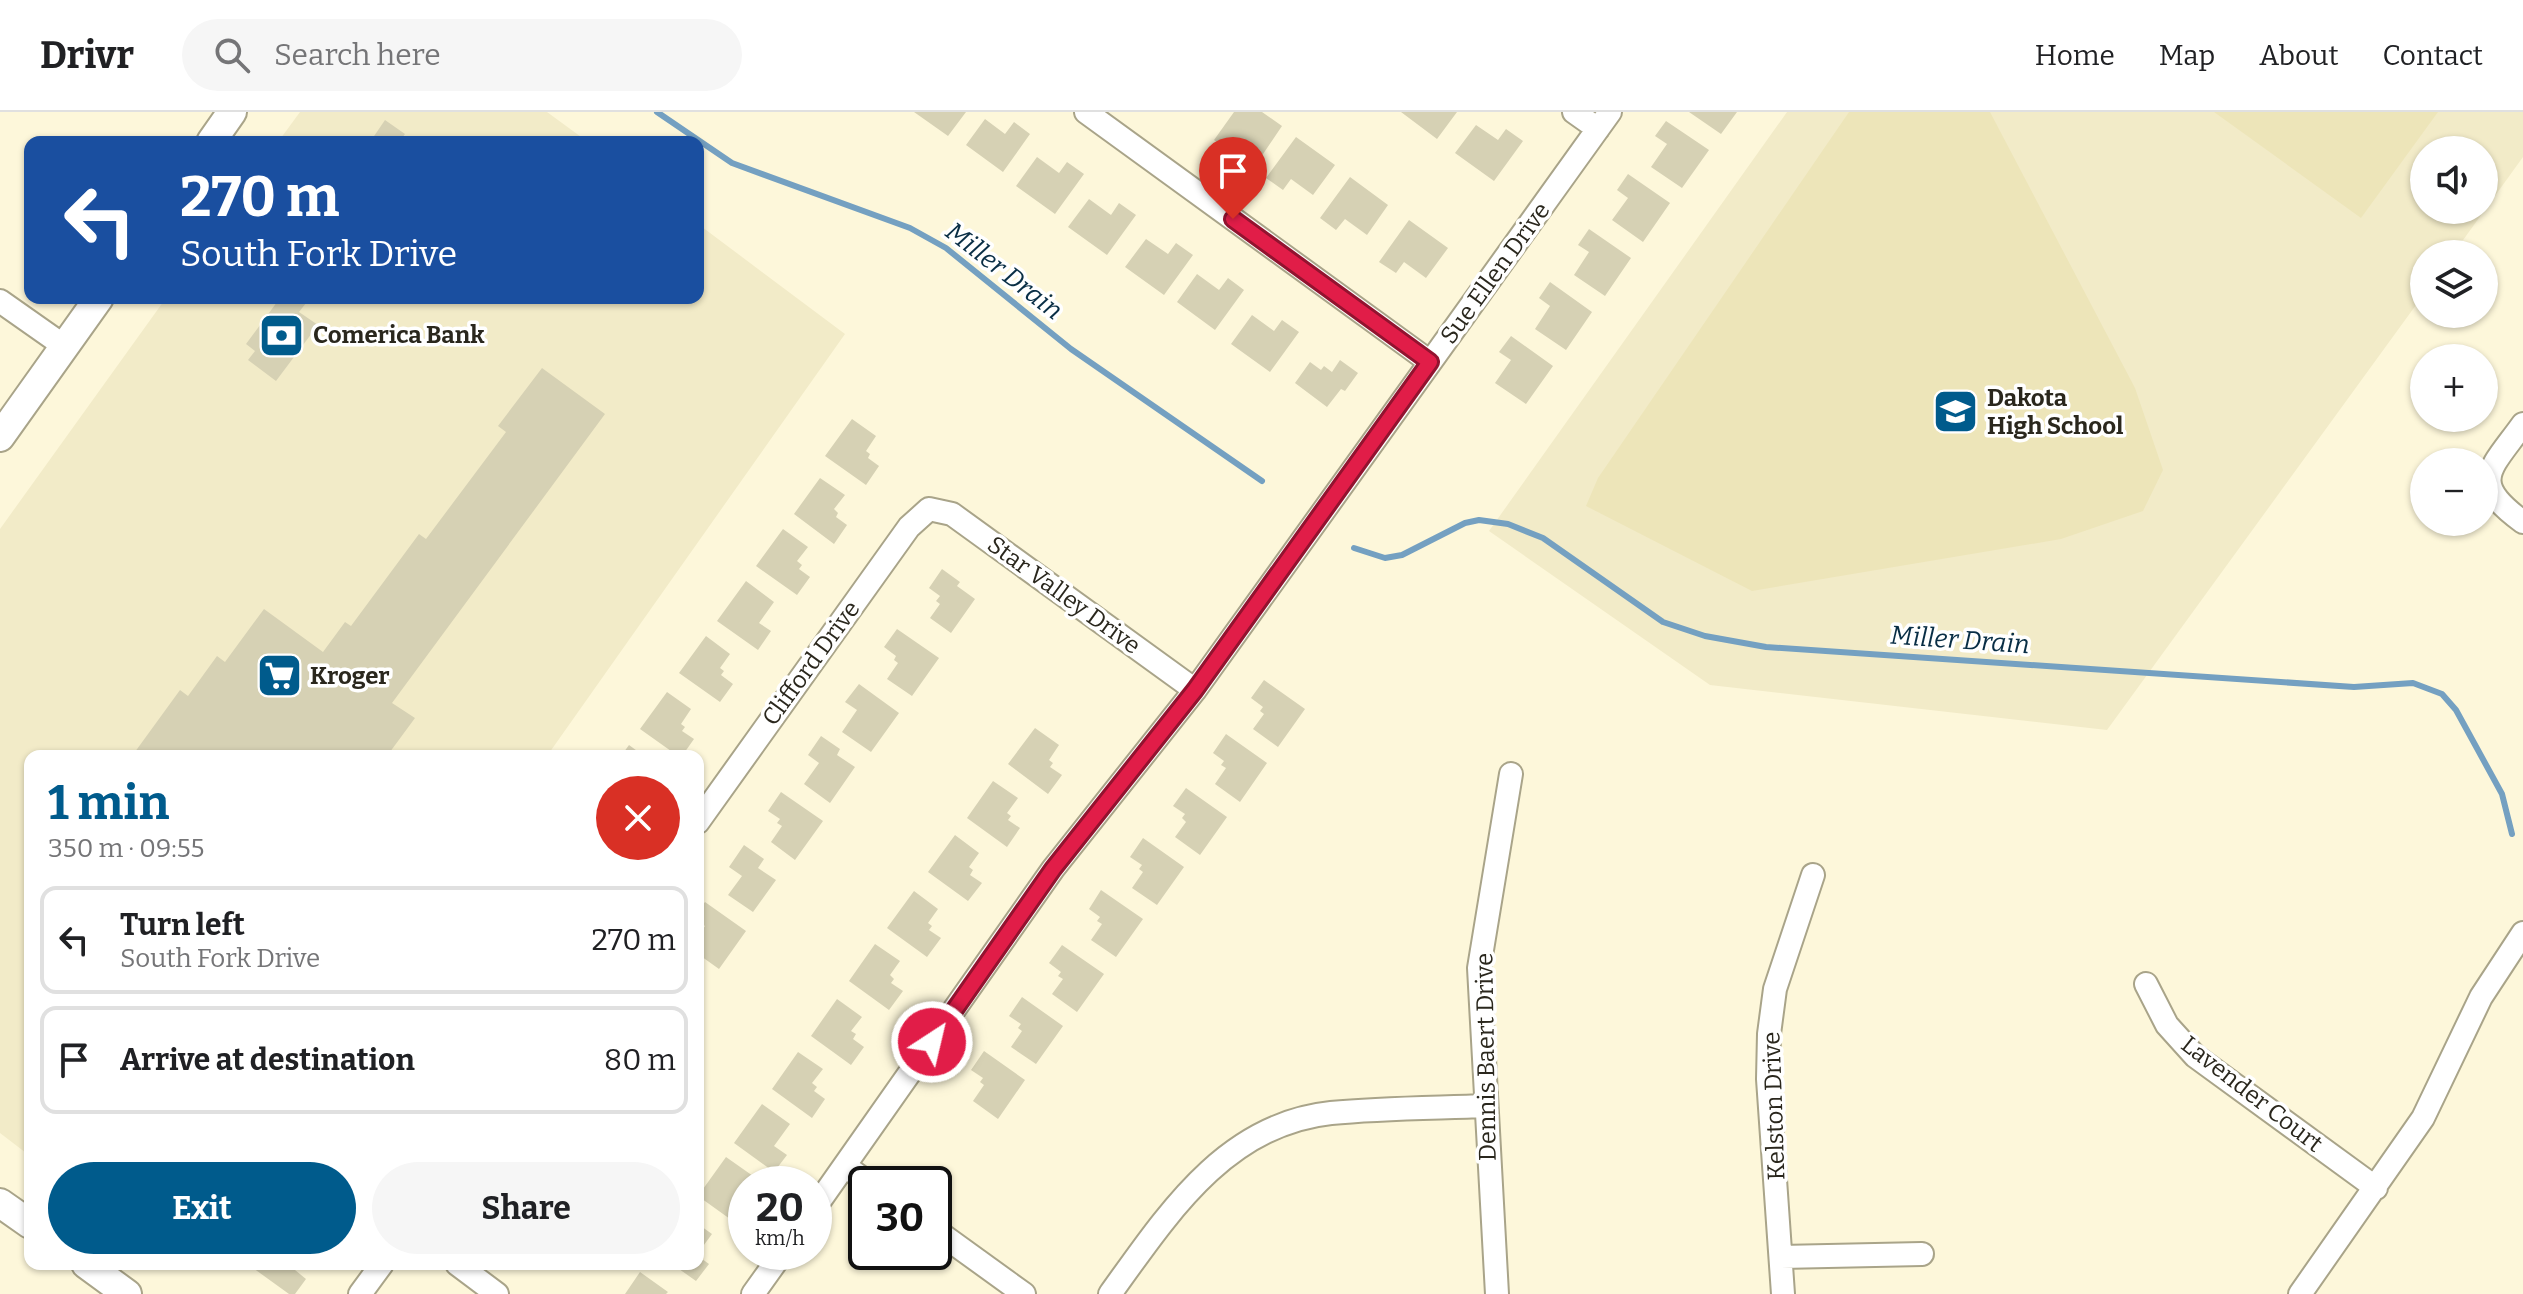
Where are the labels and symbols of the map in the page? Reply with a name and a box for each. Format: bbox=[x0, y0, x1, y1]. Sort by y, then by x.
pin bbox=[1199, 137, 1267, 219]
street label: Sue Ellen Drive bbox=[1434, 197, 1556, 349]
water label: Miller Drain bbox=[939, 216, 1069, 326]
bank icon: Comerica Bank bbox=[258, 311, 306, 359]
place label: Comerica Bank bbox=[313, 321, 485, 349]
place label: Dakota High School bbox=[1987, 384, 2124, 440]
school or university icon: Dakota High School bbox=[1932, 388, 1980, 436]
street label: Star Valley Drive bbox=[982, 530, 1146, 660]
street label: Clifford Drive bbox=[756, 595, 866, 731]
water label: Miller Drain bbox=[1889, 620, 2031, 660]
supermarket icon: Kroger bbox=[255, 652, 303, 700]
place label: Kroger bbox=[310, 662, 390, 690]
street label: Dennis Baert Drive bbox=[1470, 953, 1502, 1161]
position arrow bbox=[890, 1000, 974, 1084]
street label: Lavender Court bbox=[2176, 1030, 2328, 1158]
street label: Kelston Drive bbox=[1757, 1031, 1791, 1181]
speed limit sign: 30 bbox=[848, 1166, 952, 1270]

